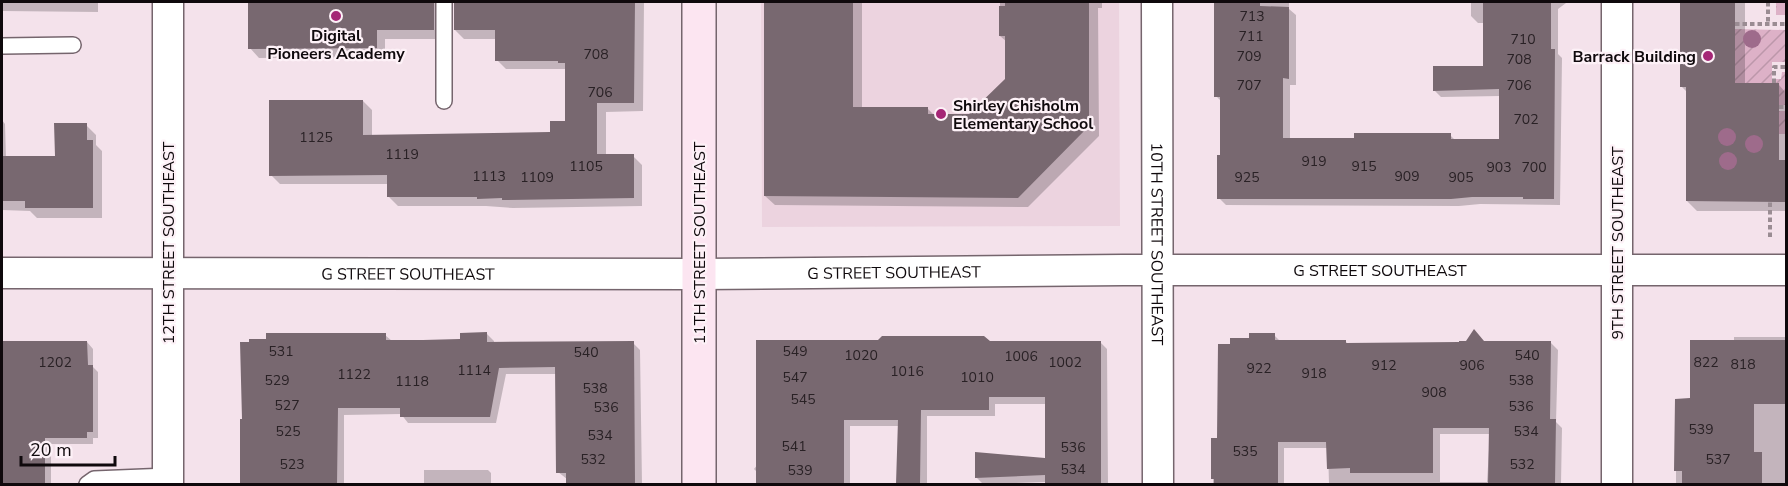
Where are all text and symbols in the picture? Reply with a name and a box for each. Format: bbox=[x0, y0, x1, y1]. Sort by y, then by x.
house number: 713 bbox=[1239, 7, 1265, 26]
marker: Digital Pioneers Academy bbox=[329, 9, 343, 23]
place label: Digital Pioneers Academy bbox=[267, 25, 405, 65]
house number: 711 bbox=[1238, 27, 1264, 46]
house number: 710 bbox=[1510, 30, 1536, 49]
house number: 708 bbox=[583, 45, 609, 64]
place label: Barrack Building bbox=[1572, 46, 1696, 68]
house number: 709 bbox=[1236, 47, 1262, 66]
marker: Barrack Building bbox=[1701, 49, 1715, 63]
house number: 708 bbox=[1506, 50, 1532, 69]
house number: 707 bbox=[1236, 76, 1262, 95]
house number: 706 bbox=[1506, 76, 1532, 95]
house number: 706 bbox=[587, 83, 613, 102]
place label: Shirley Chisholm Elementary School bbox=[953, 95, 1093, 135]
marker: Shirley Chisholm Elementary School bbox=[934, 107, 948, 121]
house number: 702 bbox=[1513, 110, 1539, 129]
house number: 1125 bbox=[299, 128, 333, 147]
street label: 12TH STREET SOUTHEAST bbox=[158, 141, 180, 344]
street label: 11TH STREET SOUTHEAST bbox=[689, 141, 711, 344]
street label: 10TH STREET SOUTHEAST bbox=[1145, 143, 1168, 346]
house number: 1119 bbox=[385, 145, 419, 164]
street label: 9TH STREET SOUTHEAST bbox=[1607, 146, 1629, 340]
house number: 919 bbox=[1301, 152, 1327, 171]
house number: 1105 bbox=[569, 157, 603, 176]
house number: 915 bbox=[1351, 157, 1377, 176]
house number: 903 bbox=[1486, 158, 1512, 177]
house number: 700 bbox=[1521, 158, 1547, 177]
house number: 1113 bbox=[472, 167, 506, 186]
house number: 909 bbox=[1394, 167, 1420, 186]
house number: 1109 bbox=[520, 168, 554, 187]
house number: 925 bbox=[1234, 168, 1260, 187]
house number: 905 bbox=[1448, 168, 1474, 187]
street label: G STREET SOUTHEAST bbox=[1293, 260, 1467, 282]
street label: G STREET SOUTHEAST bbox=[807, 261, 981, 285]
street label: G STREET SOUTHEAST bbox=[321, 263, 495, 286]
house number: 531 bbox=[268, 342, 294, 361]
house number: 549 bbox=[782, 342, 808, 361]
house number: 540 bbox=[573, 343, 599, 362]
house number: 1020 bbox=[844, 346, 878, 365]
house number: 540 bbox=[1514, 346, 1540, 365]
house number: 1006 bbox=[1004, 347, 1038, 366]
house number: 1202 bbox=[38, 353, 72, 372]
house number: 1002 bbox=[1048, 353, 1082, 372]
house number: 822 bbox=[1693, 353, 1719, 372]
house number: 818 bbox=[1730, 355, 1756, 374]
house number: 912 bbox=[1371, 356, 1397, 375]
house number: 906 bbox=[1459, 356, 1485, 375]
house number: 922 bbox=[1246, 359, 1272, 378]
house number: 1114 bbox=[457, 361, 491, 380]
house number: 1016 bbox=[890, 362, 924, 381]
house number: 918 bbox=[1301, 364, 1327, 383]
house number: 1122 bbox=[337, 365, 371, 384]
house number: 547 bbox=[782, 368, 808, 387]
house number: 1010 bbox=[960, 368, 994, 387]
house number: 529 bbox=[264, 371, 290, 390]
house number: 538 bbox=[1508, 371, 1534, 390]
house number: 1118 bbox=[395, 372, 429, 391]
house number: 538 bbox=[582, 379, 608, 398]
house number: 908 bbox=[1421, 383, 1447, 402]
house number: 545 bbox=[790, 390, 816, 409]
house number: 527 bbox=[274, 396, 300, 415]
house number: 536 bbox=[1508, 397, 1534, 416]
house number: 536 bbox=[593, 398, 619, 417]
house number: 539 bbox=[1688, 420, 1714, 439]
house number: 525 bbox=[275, 422, 301, 441]
house number: 534 bbox=[1513, 422, 1539, 441]
house number: 534 bbox=[587, 426, 613, 445]
scale bar bbox=[21, 429, 116, 467]
house number: 541 bbox=[781, 437, 807, 456]
text: 20 m bbox=[30, 438, 72, 462]
house number: 536 bbox=[1060, 438, 1086, 457]
house number: 535 bbox=[1232, 442, 1258, 461]
house number: 532 bbox=[580, 450, 606, 469]
house number: 537 bbox=[1705, 450, 1731, 469]
house number: 523 bbox=[279, 455, 305, 474]
house number: 532 bbox=[1509, 455, 1535, 474]
house number: 534 bbox=[1060, 460, 1086, 479]
house number: 539 bbox=[787, 461, 813, 480]

